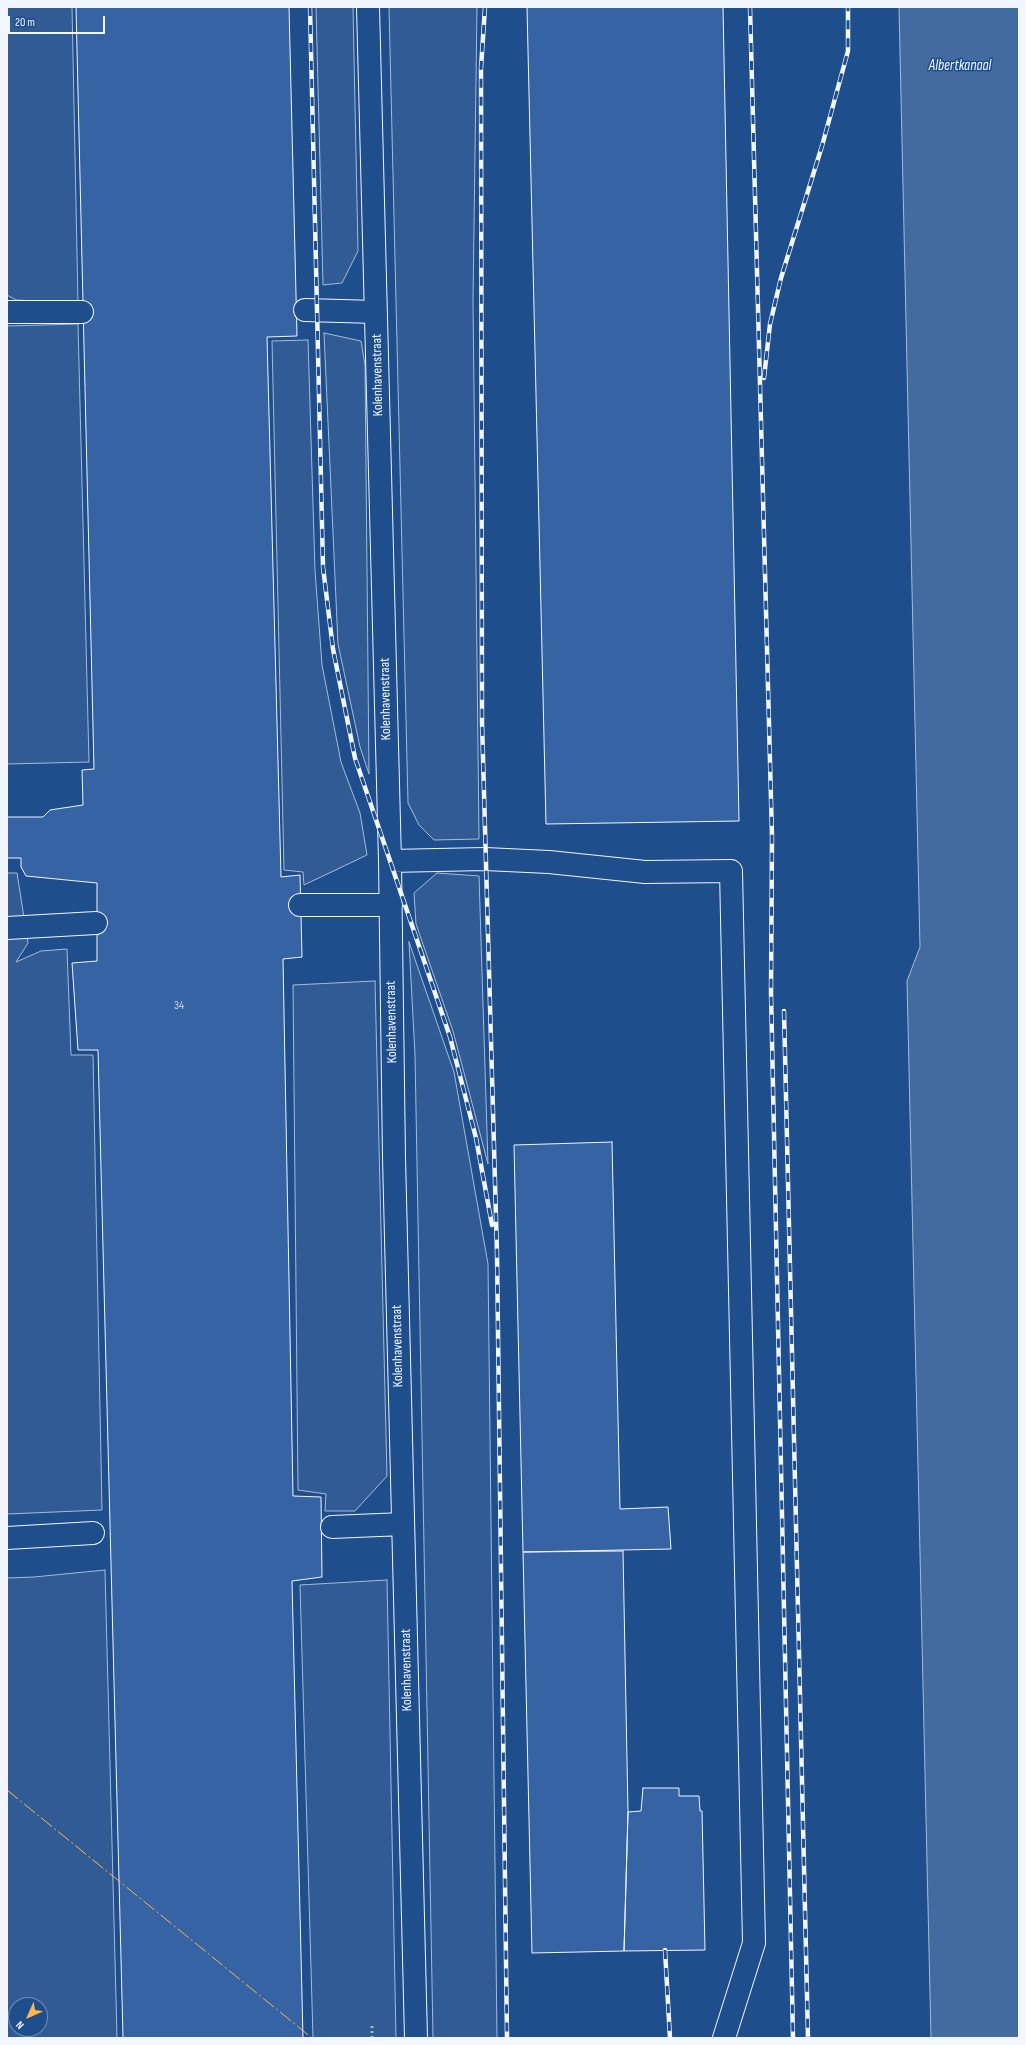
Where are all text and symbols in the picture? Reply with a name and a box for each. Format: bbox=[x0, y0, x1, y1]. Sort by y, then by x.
scale bar bbox=[10, 8, 107, 34]
text: 20 m bbox=[15, 15, 35, 30]
water label: Albertkanaal bbox=[929, 57, 991, 75]
street label: Kolenhavenstraat bbox=[369, 334, 387, 416]
street label: Kolenhavenstraat bbox=[377, 658, 395, 740]
street label: Kolenhavenstraat bbox=[383, 981, 401, 1063]
house number: 34 bbox=[174, 999, 184, 1013]
street label: Kolenhavenstraat bbox=[389, 1305, 407, 1387]
street label: Kolenhavenstraat bbox=[398, 1629, 416, 1711]
north arrow bbox=[8, 1997, 48, 2037]
text: N bbox=[13, 2018, 27, 2032]

